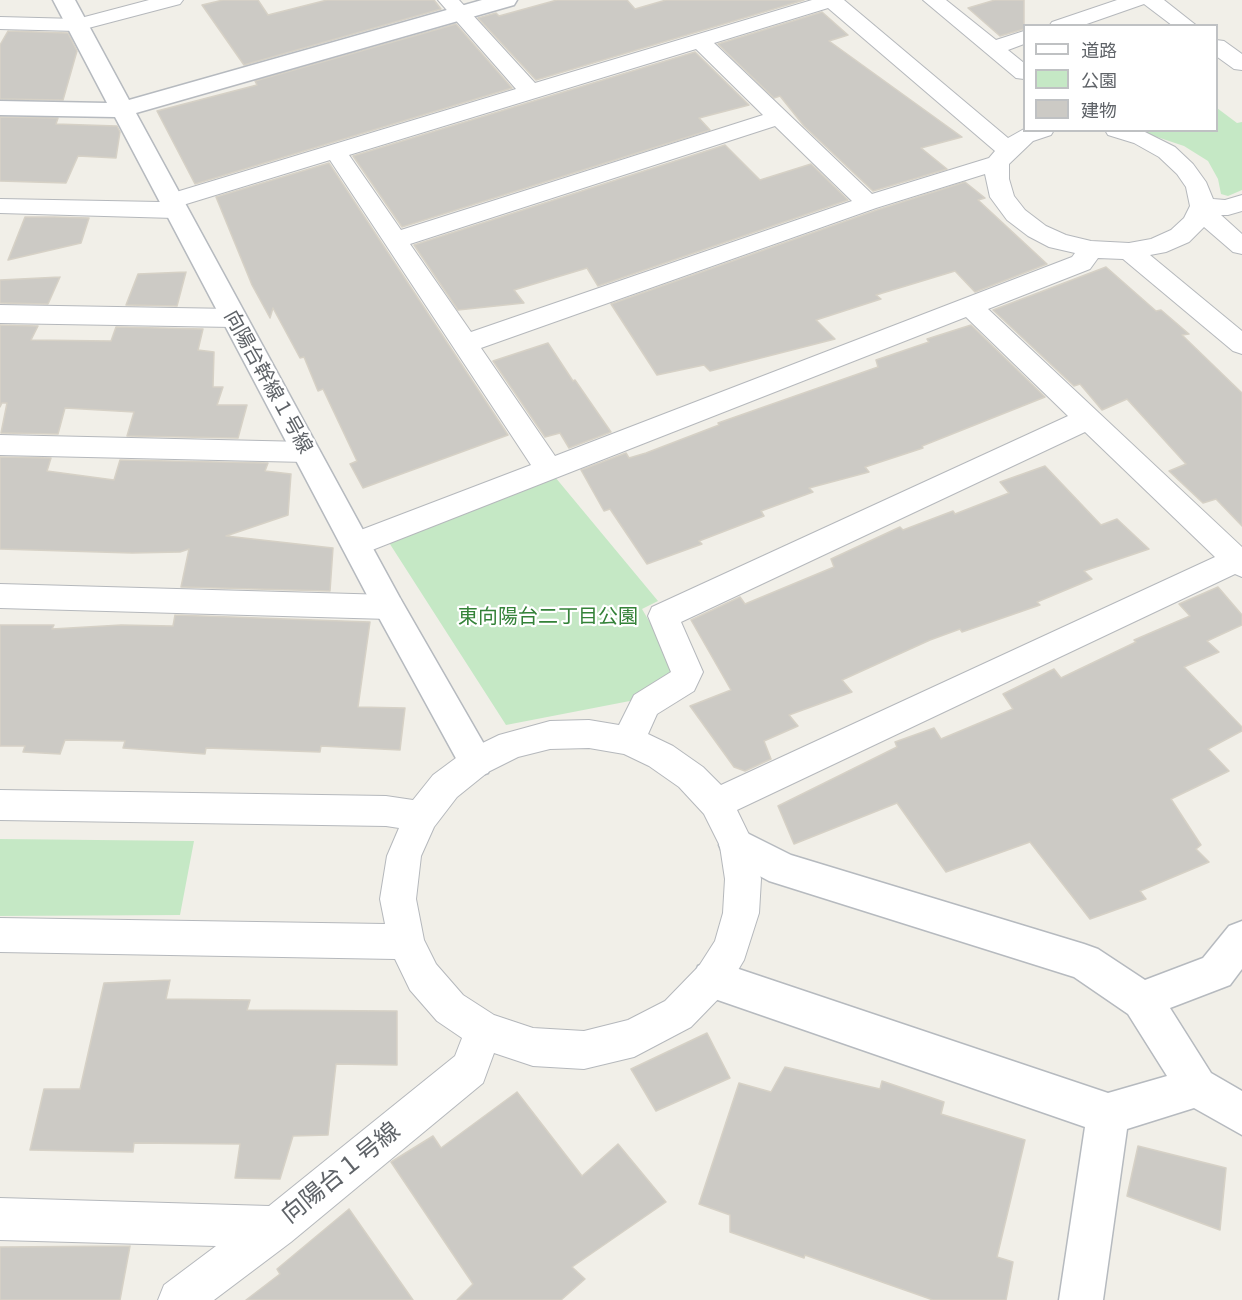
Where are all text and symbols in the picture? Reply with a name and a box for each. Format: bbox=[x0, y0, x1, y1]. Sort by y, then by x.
legend bbox=[1023, 24, 1218, 132]
text: 道路 bbox=[1081, 39, 1117, 62]
text: 公園 bbox=[1081, 69, 1117, 92]
text: 建物 bbox=[1081, 99, 1117, 122]
street label: 向陽台幹線１号線 bbox=[219, 306, 317, 458]
park label: 東向陽台二丁目公園 bbox=[458, 605, 638, 629]
street label: 向陽台１号線 bbox=[276, 1116, 406, 1230]

